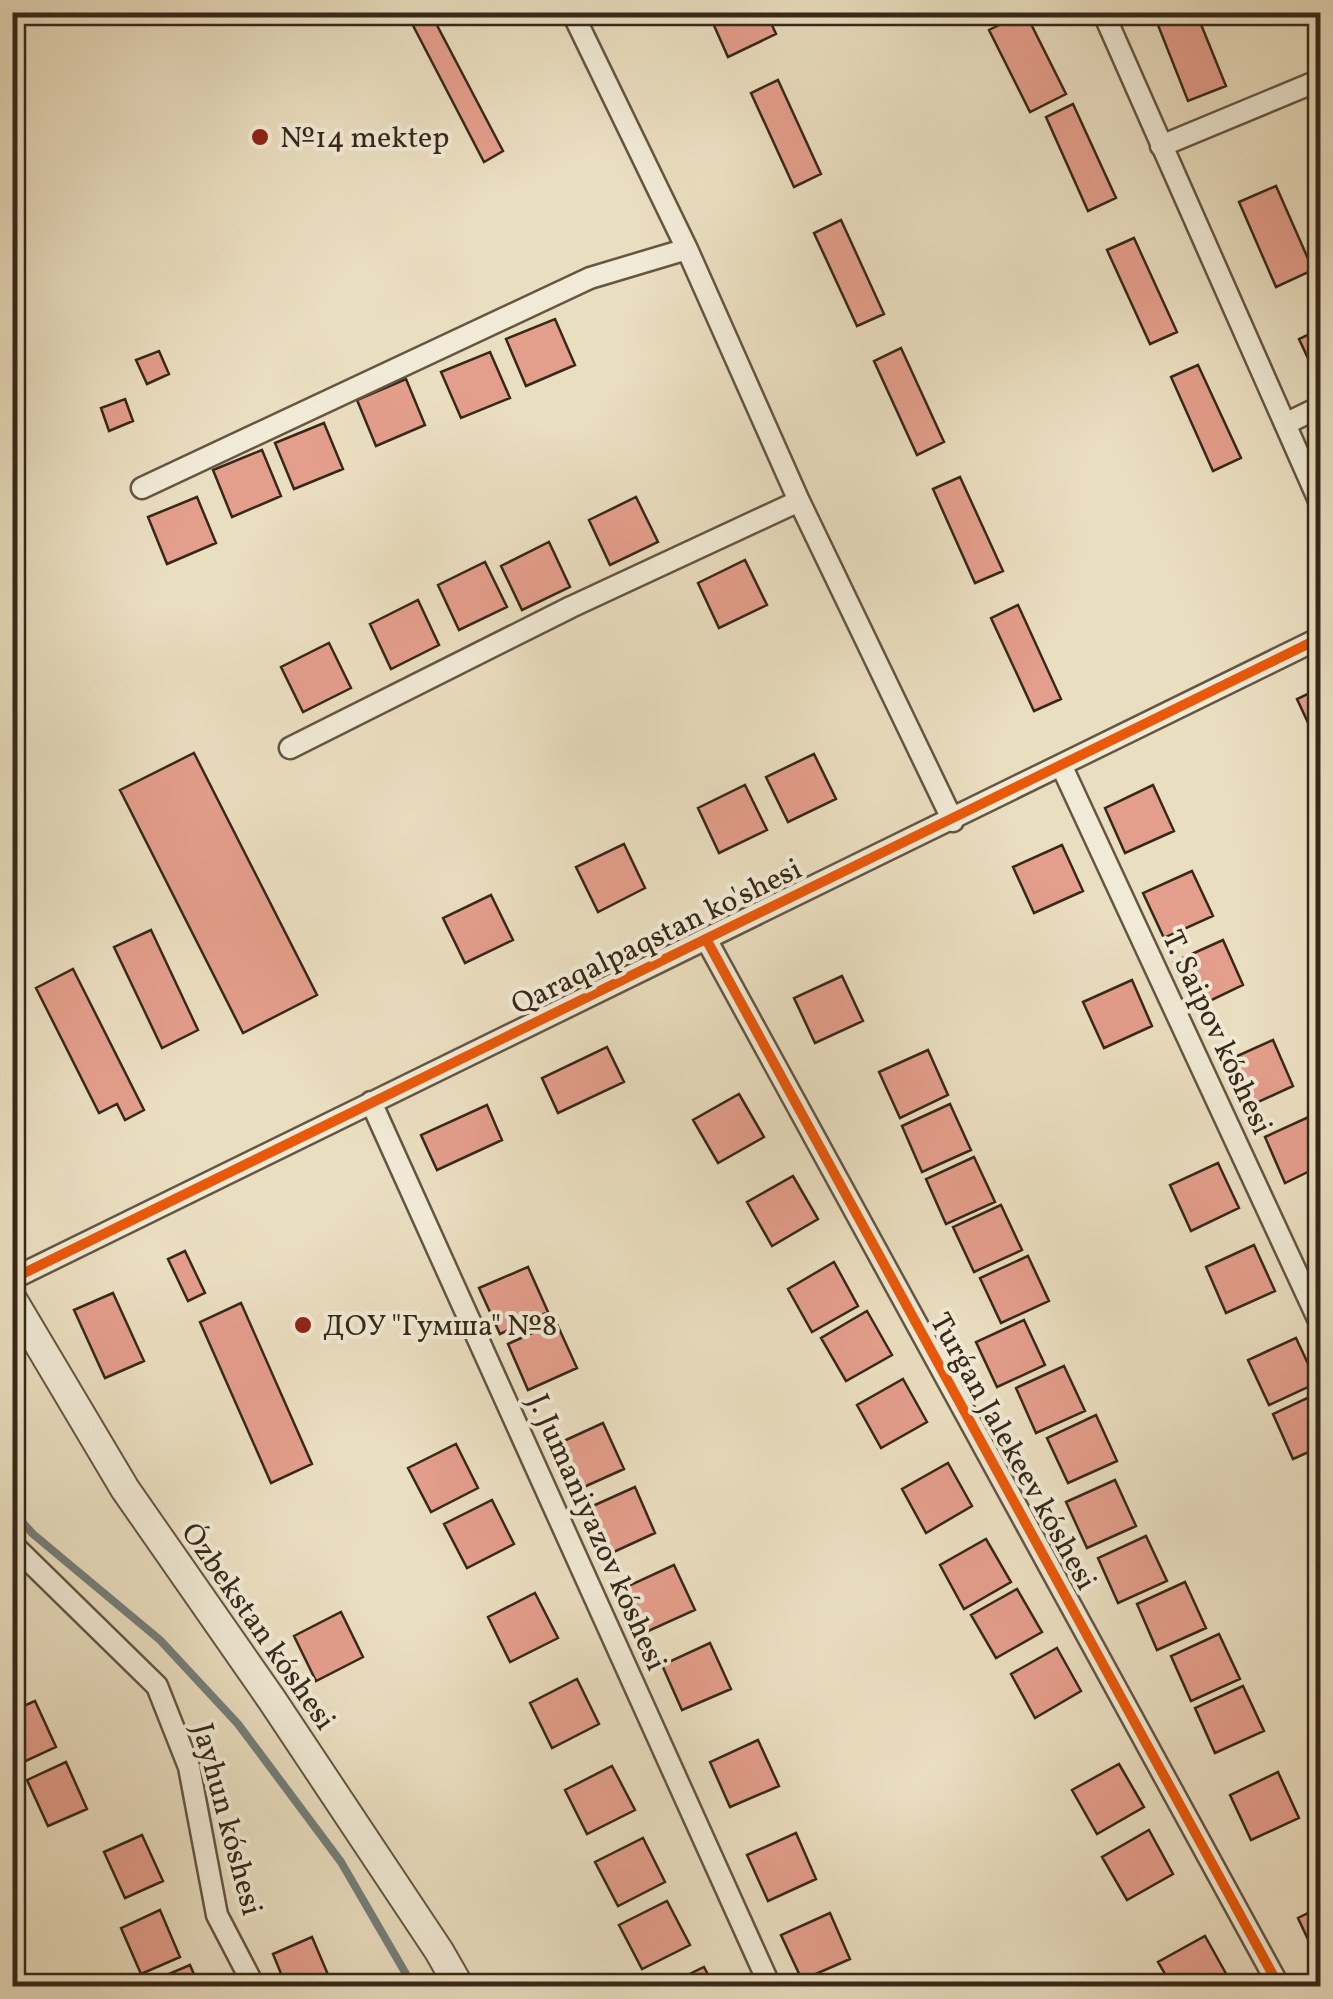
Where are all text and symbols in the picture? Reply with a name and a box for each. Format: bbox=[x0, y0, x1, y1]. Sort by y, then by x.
place label: №14 mektep bbox=[280, 118, 449, 160]
marker: №14 mektep bbox=[249, 126, 271, 148]
street label: Qaraqalpaqstan ko'shesi bbox=[505, 849, 809, 1026]
street label: T. Saipov kóshesi bbox=[1150, 924, 1282, 1142]
place label: ДОУ "Гумша" №8 bbox=[323, 1306, 557, 1348]
street label: Turǵan Jalekeev kóshesi bbox=[918, 1306, 1106, 1598]
marker: ДОУ "Гумша" №8 bbox=[292, 1314, 314, 1336]
street label: J. Jumaniyazov kóshesi bbox=[516, 1388, 676, 1678]
street label: Ózbekstan kóshesi bbox=[170, 1515, 345, 1739]
street label: Jayhun kóshesi bbox=[180, 1719, 272, 1920]

